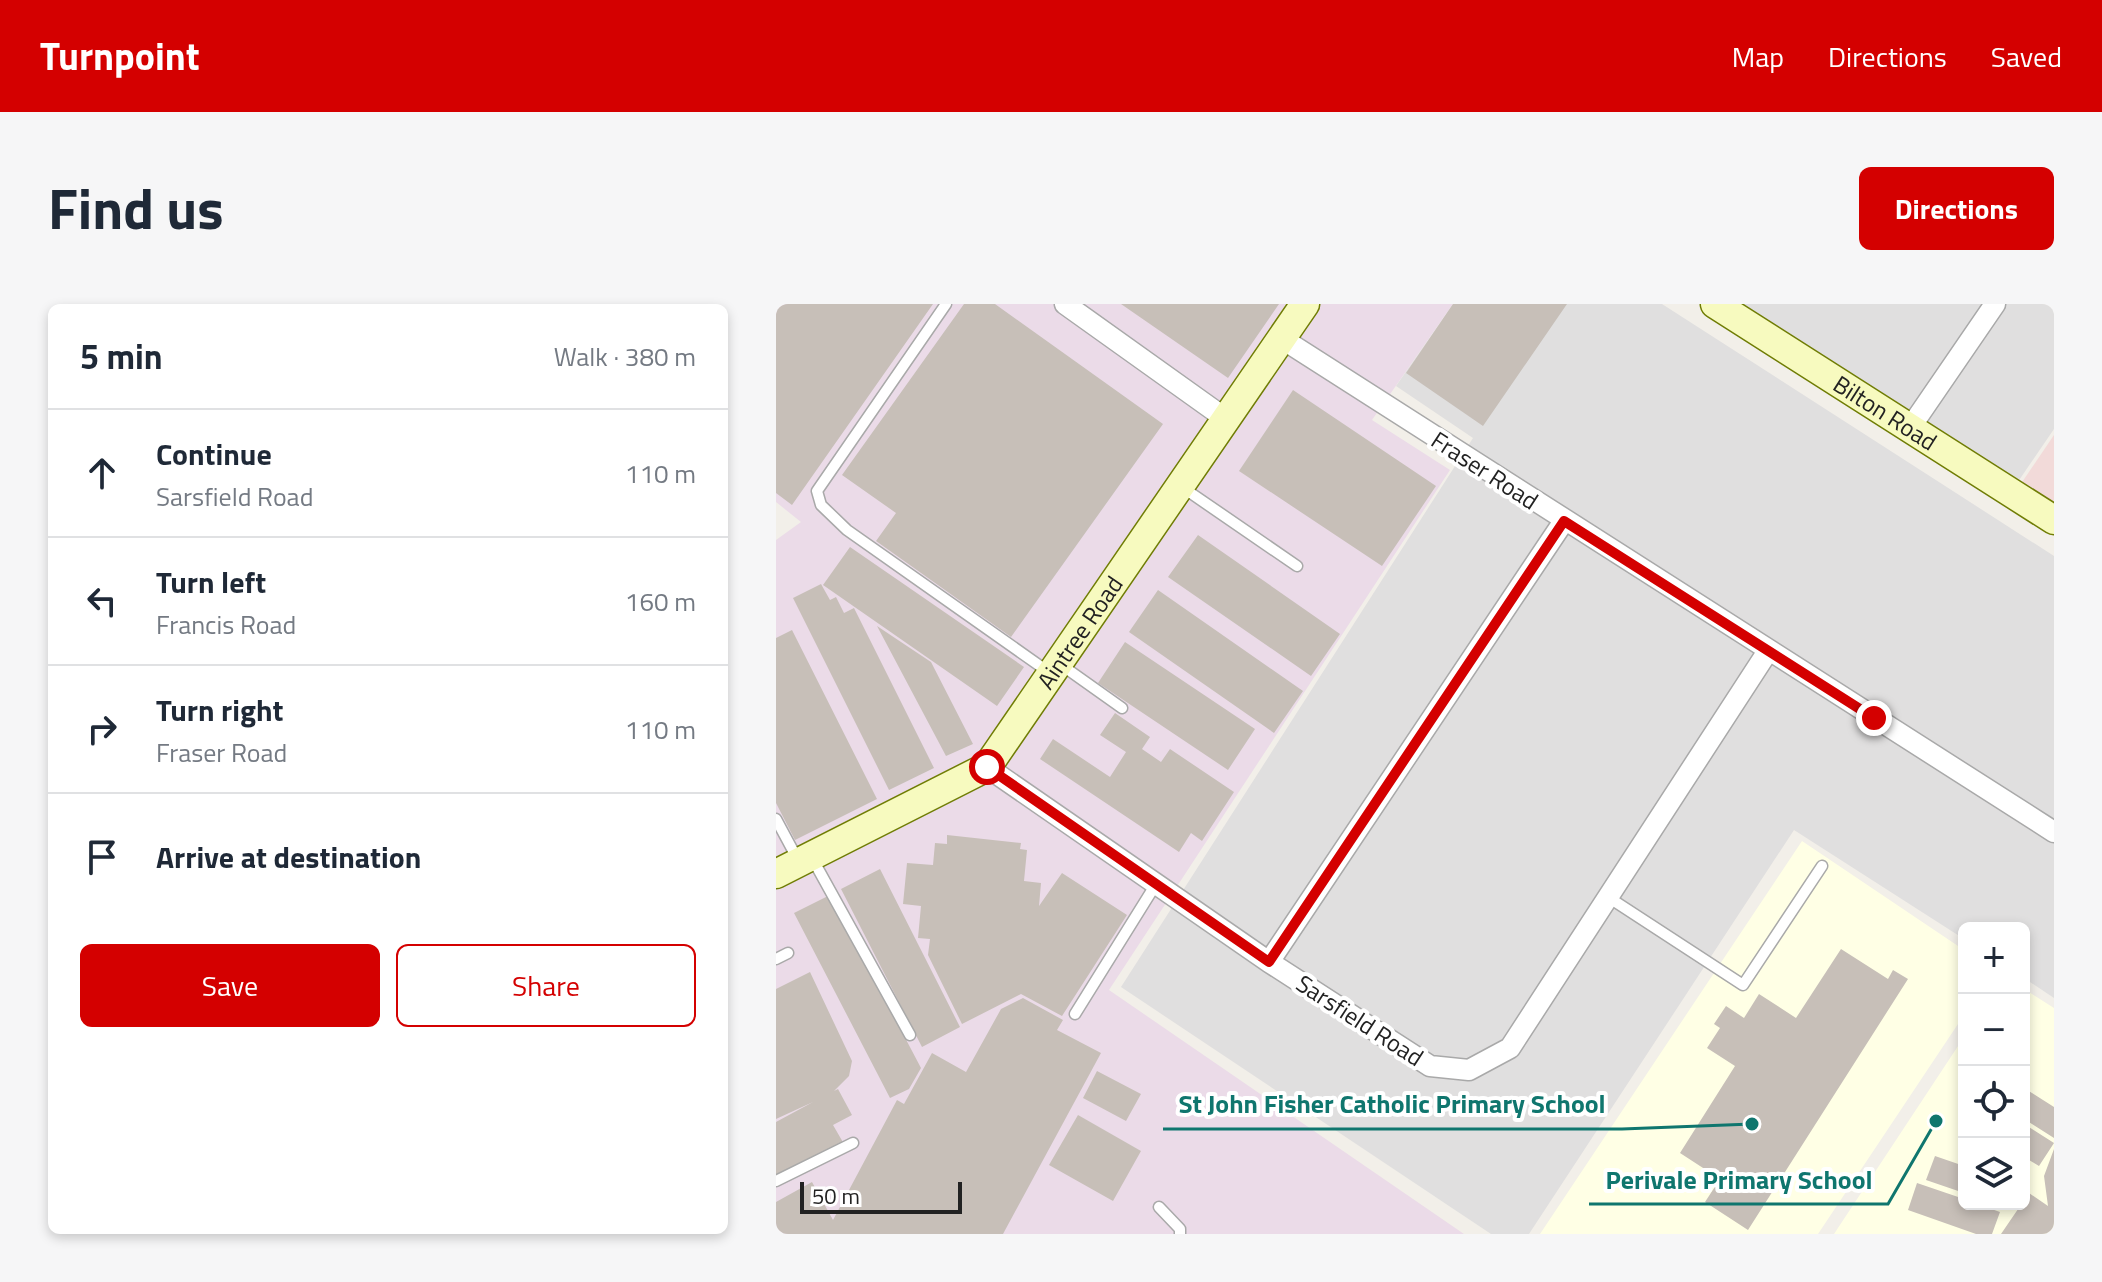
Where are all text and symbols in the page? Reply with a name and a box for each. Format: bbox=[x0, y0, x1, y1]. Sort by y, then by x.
text: Turnpoint bbox=[40, 27, 200, 85]
text: Map bbox=[1732, 35, 1784, 78]
text: Directions bbox=[1828, 35, 1947, 78]
text: Saved bbox=[1991, 35, 2062, 78]
text: Find us bbox=[48, 166, 224, 251]
button: Directions bbox=[1859, 167, 2054, 250]
text: 5 min bbox=[80, 330, 163, 382]
text: Walk · 380 m bbox=[554, 337, 696, 376]
street label: Bilton Road bbox=[1826, 366, 1944, 459]
street label: Fraser Road bbox=[1424, 422, 1546, 518]
text: Continue bbox=[156, 431, 272, 477]
icon: ahead bbox=[80, 451, 124, 495]
text: 110 m bbox=[625, 454, 696, 493]
text: Sarsfield Road bbox=[156, 477, 313, 516]
text: Turn left bbox=[156, 559, 266, 605]
street label: Aintree Road bbox=[1028, 568, 1131, 696]
icon: left bbox=[80, 579, 124, 623]
text: 160 m bbox=[625, 582, 696, 621]
text: Francis Road bbox=[156, 605, 296, 644]
text: Turn right bbox=[156, 687, 284, 733]
route end bbox=[1856, 700, 1892, 736]
icon: right bbox=[80, 707, 124, 751]
text: 110 m bbox=[625, 710, 696, 749]
text: Fraser Road bbox=[156, 733, 287, 772]
route start bbox=[969, 749, 1005, 785]
text: Arrive at destination bbox=[156, 834, 421, 880]
icon: arrive bbox=[80, 835, 124, 879]
map controls bbox=[1958, 922, 2030, 1210]
button: + bbox=[1958, 922, 2030, 994]
button: Save bbox=[80, 944, 380, 1027]
button: Share bbox=[396, 944, 696, 1027]
street label: Sarsfield Road bbox=[1289, 965, 1431, 1075]
button: − bbox=[1958, 994, 2030, 1066]
button: locate bbox=[1958, 1066, 2030, 1138]
callout: St John Fisher Catholic Primary School bbox=[1163, 1079, 1622, 1129]
text: St John Fisher Catholic Primary School bbox=[1178, 1084, 1606, 1123]
button: layers bbox=[1958, 1138, 2030, 1210]
callout: Perivale Primary School bbox=[1589, 1154, 1888, 1204]
text: Perivale Primary School bbox=[1605, 1160, 1873, 1199]
scale bar bbox=[800, 1178, 962, 1214]
text: 50 m bbox=[812, 1179, 860, 1213]

